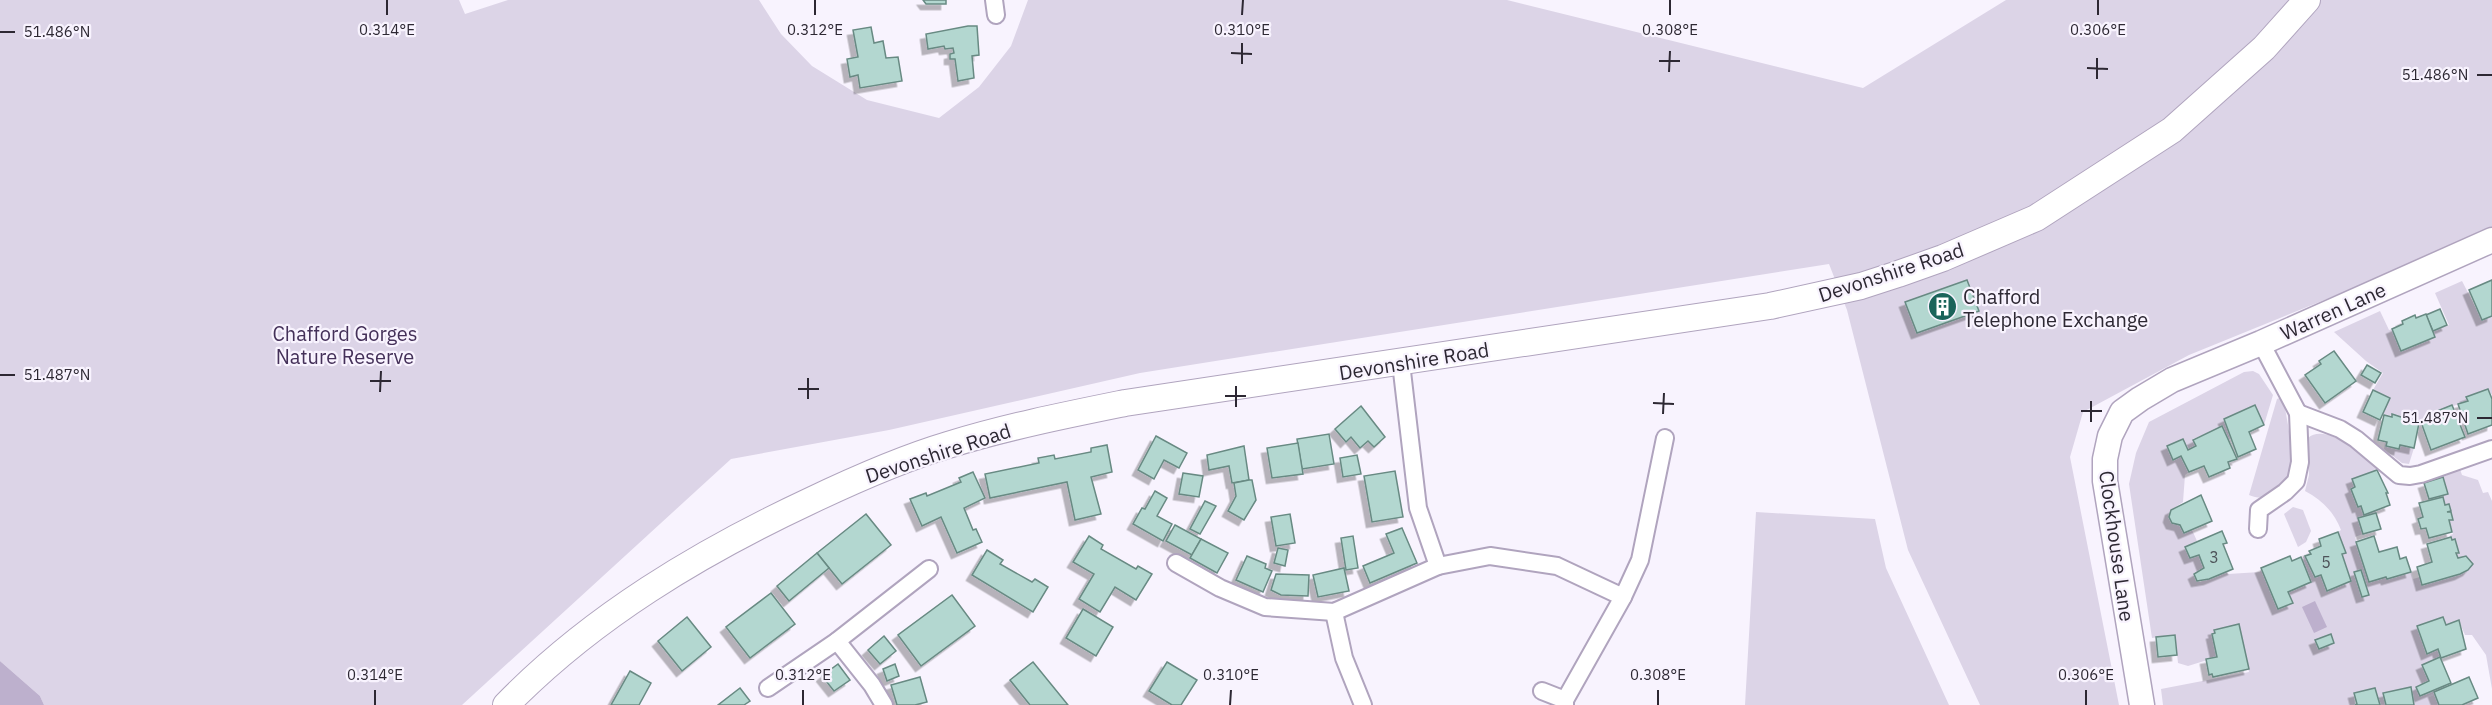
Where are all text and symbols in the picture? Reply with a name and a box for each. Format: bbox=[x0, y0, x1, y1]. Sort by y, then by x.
text: 0.314°E bbox=[359, 20, 415, 39]
text: 0.312°E bbox=[787, 20, 843, 39]
text: 0.310°E bbox=[1214, 20, 1270, 39]
text: 0.308°E bbox=[1642, 20, 1698, 39]
text: 0.306°E bbox=[2070, 20, 2126, 39]
text: 51.486°N bbox=[24, 22, 90, 41]
text: 51.486°N bbox=[2402, 65, 2468, 84]
street label: Devonshire Road bbox=[1815, 236, 1967, 308]
street label: Warren Lane bbox=[2276, 276, 2390, 346]
place label: Chafford Telephone Exchange bbox=[1963, 283, 2148, 333]
building icon: Chafford Telephone Exchange bbox=[1926, 291, 1958, 323]
park label: Chafford Gorges Nature Reserve bbox=[272, 320, 418, 370]
street label: Devonshire Road bbox=[1337, 336, 1491, 386]
text: 51.487°N bbox=[24, 365, 90, 384]
text: 51.487°N bbox=[2402, 408, 2468, 427]
street label: Devonshire Road bbox=[862, 417, 1014, 489]
street label: Clockhouse Lane bbox=[2093, 469, 2141, 623]
house number: 3 bbox=[2209, 547, 2219, 567]
house number: 5 bbox=[2321, 552, 2331, 572]
text: 0.314°E bbox=[347, 665, 403, 684]
text: 0.312°E bbox=[775, 665, 831, 684]
text: 0.310°E bbox=[1203, 665, 1259, 684]
text: 0.308°E bbox=[1630, 665, 1686, 684]
text: 0.306°E bbox=[2058, 665, 2114, 684]

